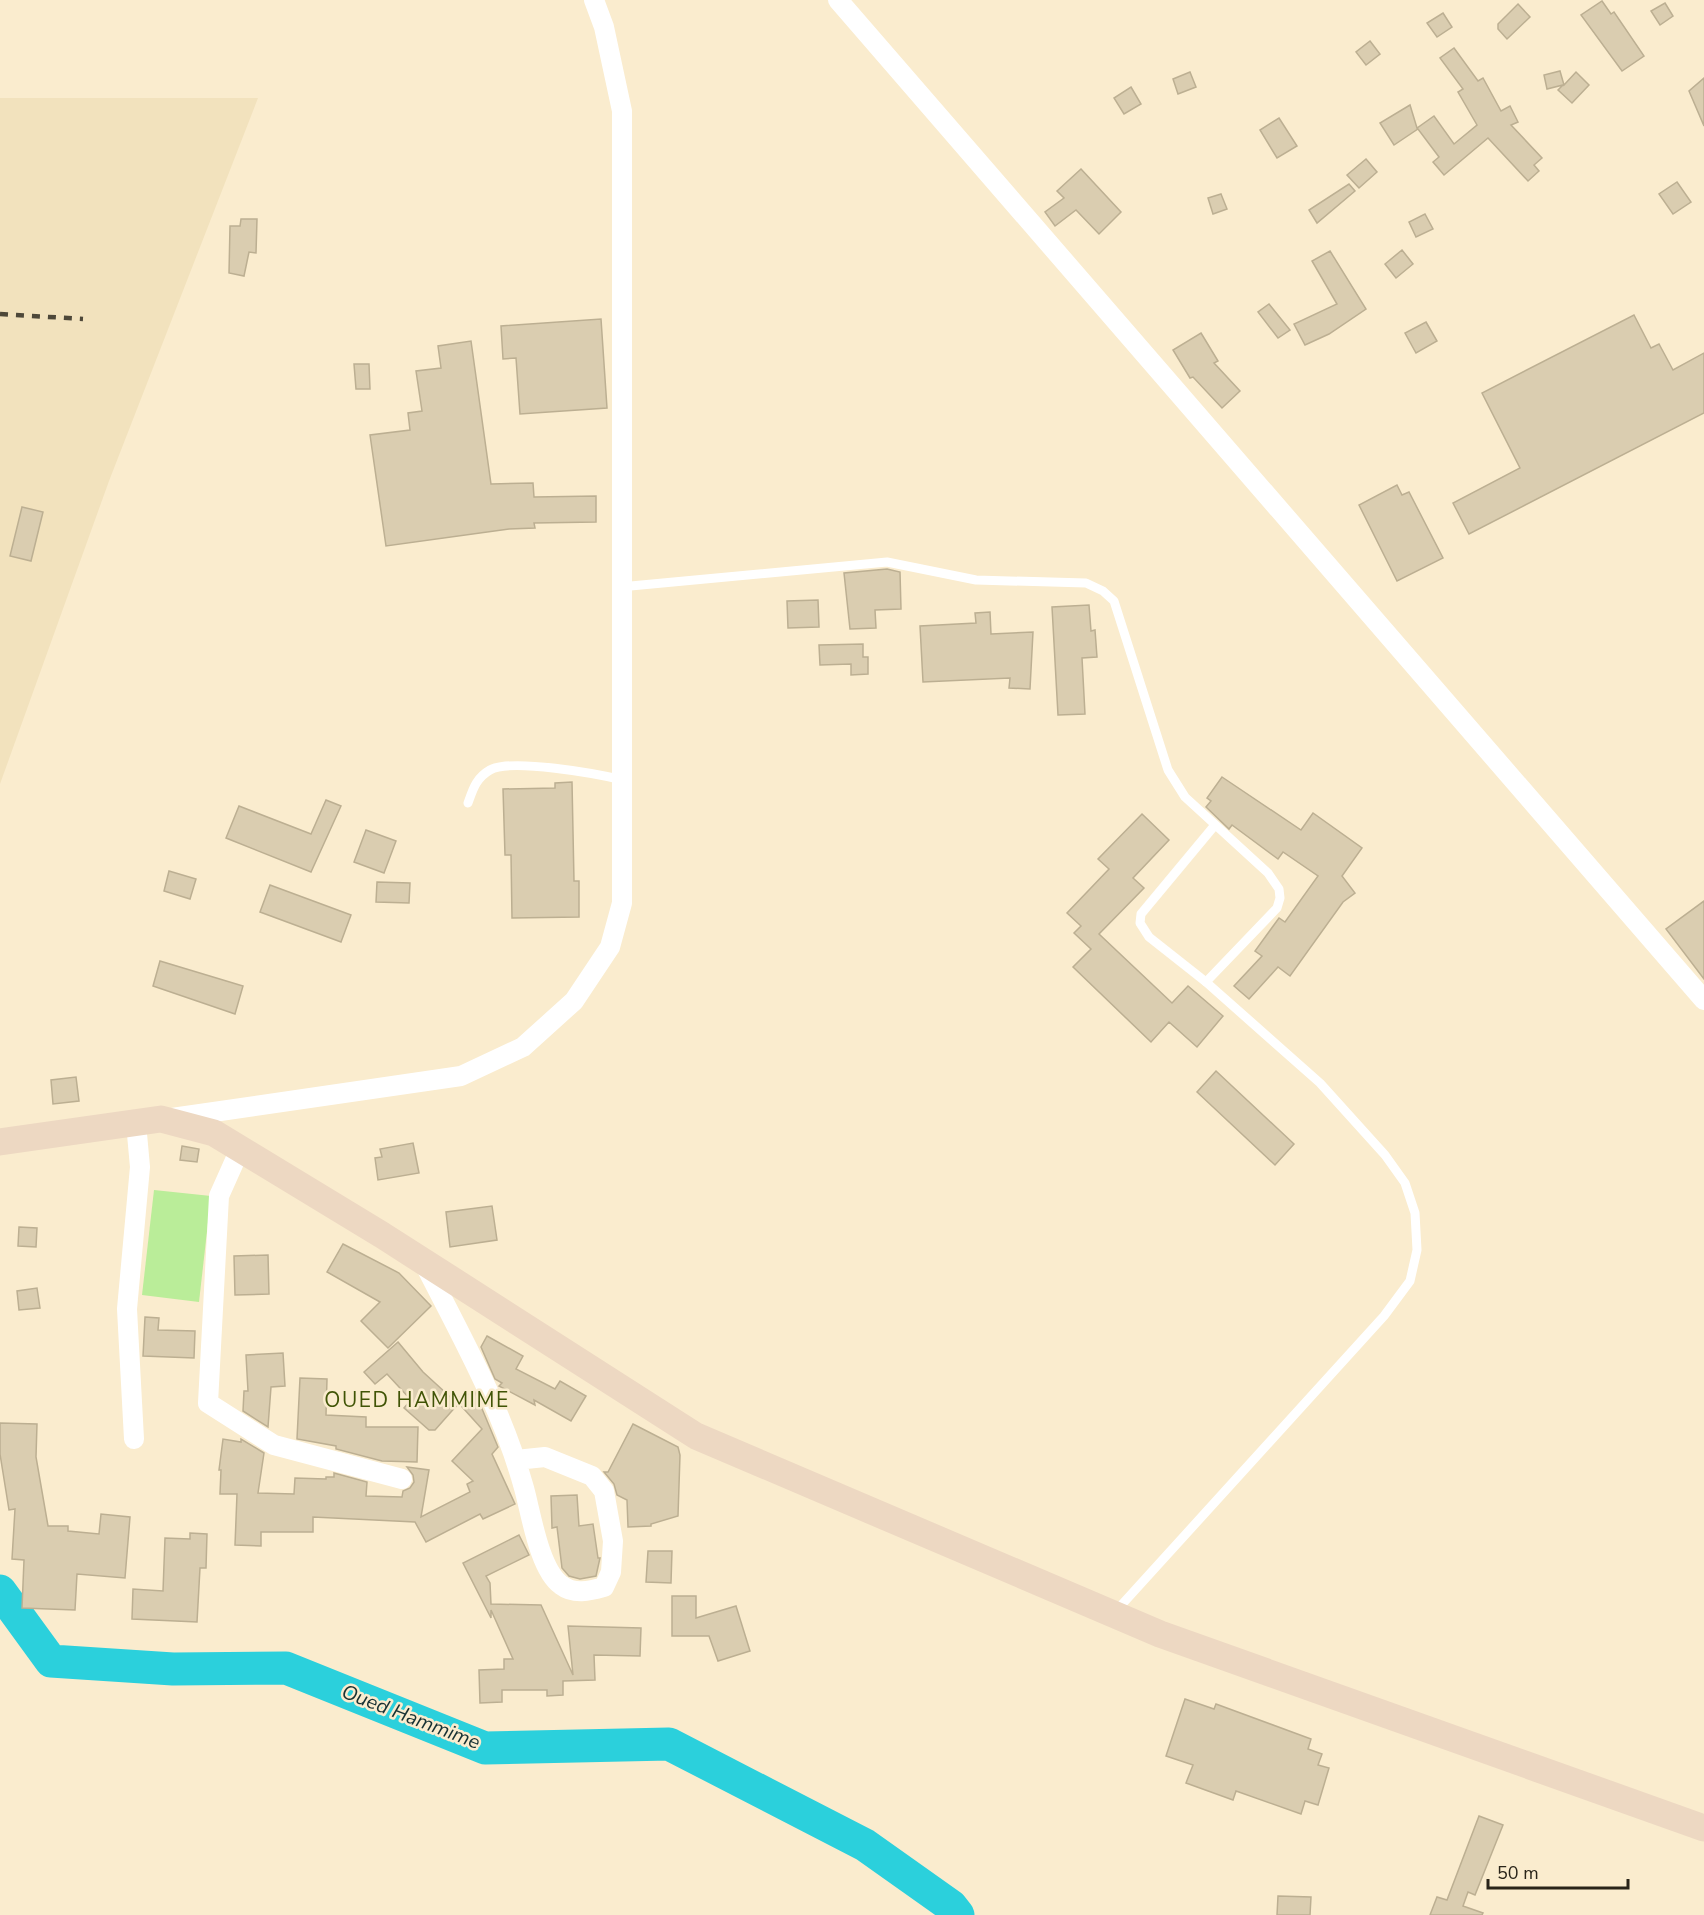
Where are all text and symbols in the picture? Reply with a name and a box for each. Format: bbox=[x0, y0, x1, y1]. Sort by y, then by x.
district label: OUED HAMMIME bbox=[324, 1386, 510, 1414]
water label: Oued Hammime bbox=[338, 1678, 485, 1756]
scale bar bbox=[1488, 1852, 1628, 1890]
text: 50 m bbox=[1497, 1861, 1539, 1885]

